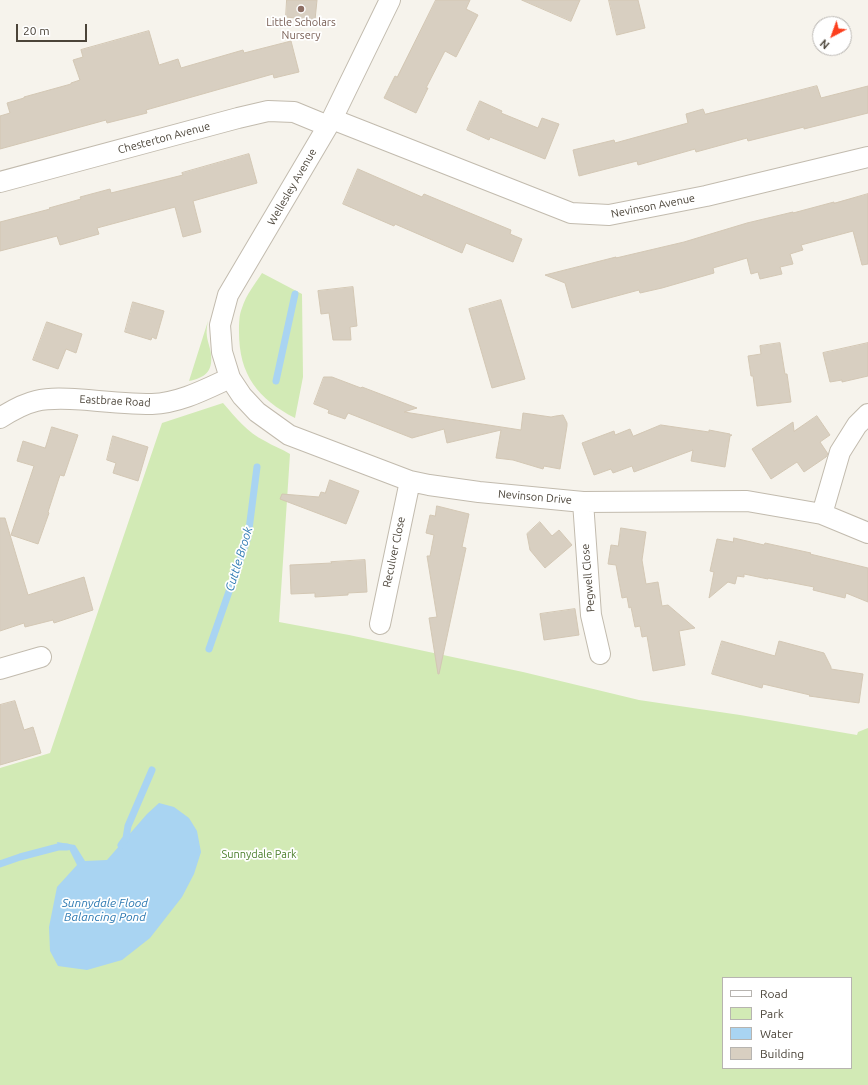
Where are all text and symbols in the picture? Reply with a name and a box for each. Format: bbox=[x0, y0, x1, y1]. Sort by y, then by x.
marker: Little Scholars Nursery bbox=[296, 4, 306, 14]
place label: Little Scholars Nursery bbox=[266, 15, 336, 41]
scale bar bbox=[18, 16, 89, 42]
north arrow bbox=[812, 16, 852, 56]
text: 20 m bbox=[23, 24, 50, 37]
text: N bbox=[818, 37, 832, 52]
street label: Chesterton Avenue bbox=[116, 119, 212, 157]
street label: Wellesley Avenue bbox=[265, 146, 319, 228]
street label: Nevinson Avenue bbox=[610, 191, 696, 221]
street label: Eastbrae Road bbox=[79, 393, 151, 409]
street label: Nevinson Drive bbox=[497, 487, 573, 507]
street label: Reculver Close bbox=[380, 515, 408, 589]
water label: Cuttle Brook bbox=[222, 525, 256, 593]
street label: Pegwell Close bbox=[578, 543, 598, 613]
park label: Sunnydale Park bbox=[221, 847, 297, 861]
water label: Sunnydale Flood Balancing Pond bbox=[62, 896, 148, 924]
legend bbox=[722, 977, 852, 1069]
text: Road bbox=[760, 987, 788, 1000]
text: Park bbox=[760, 1007, 784, 1020]
text: Water bbox=[760, 1027, 793, 1040]
text: Building bbox=[760, 1047, 804, 1060]

